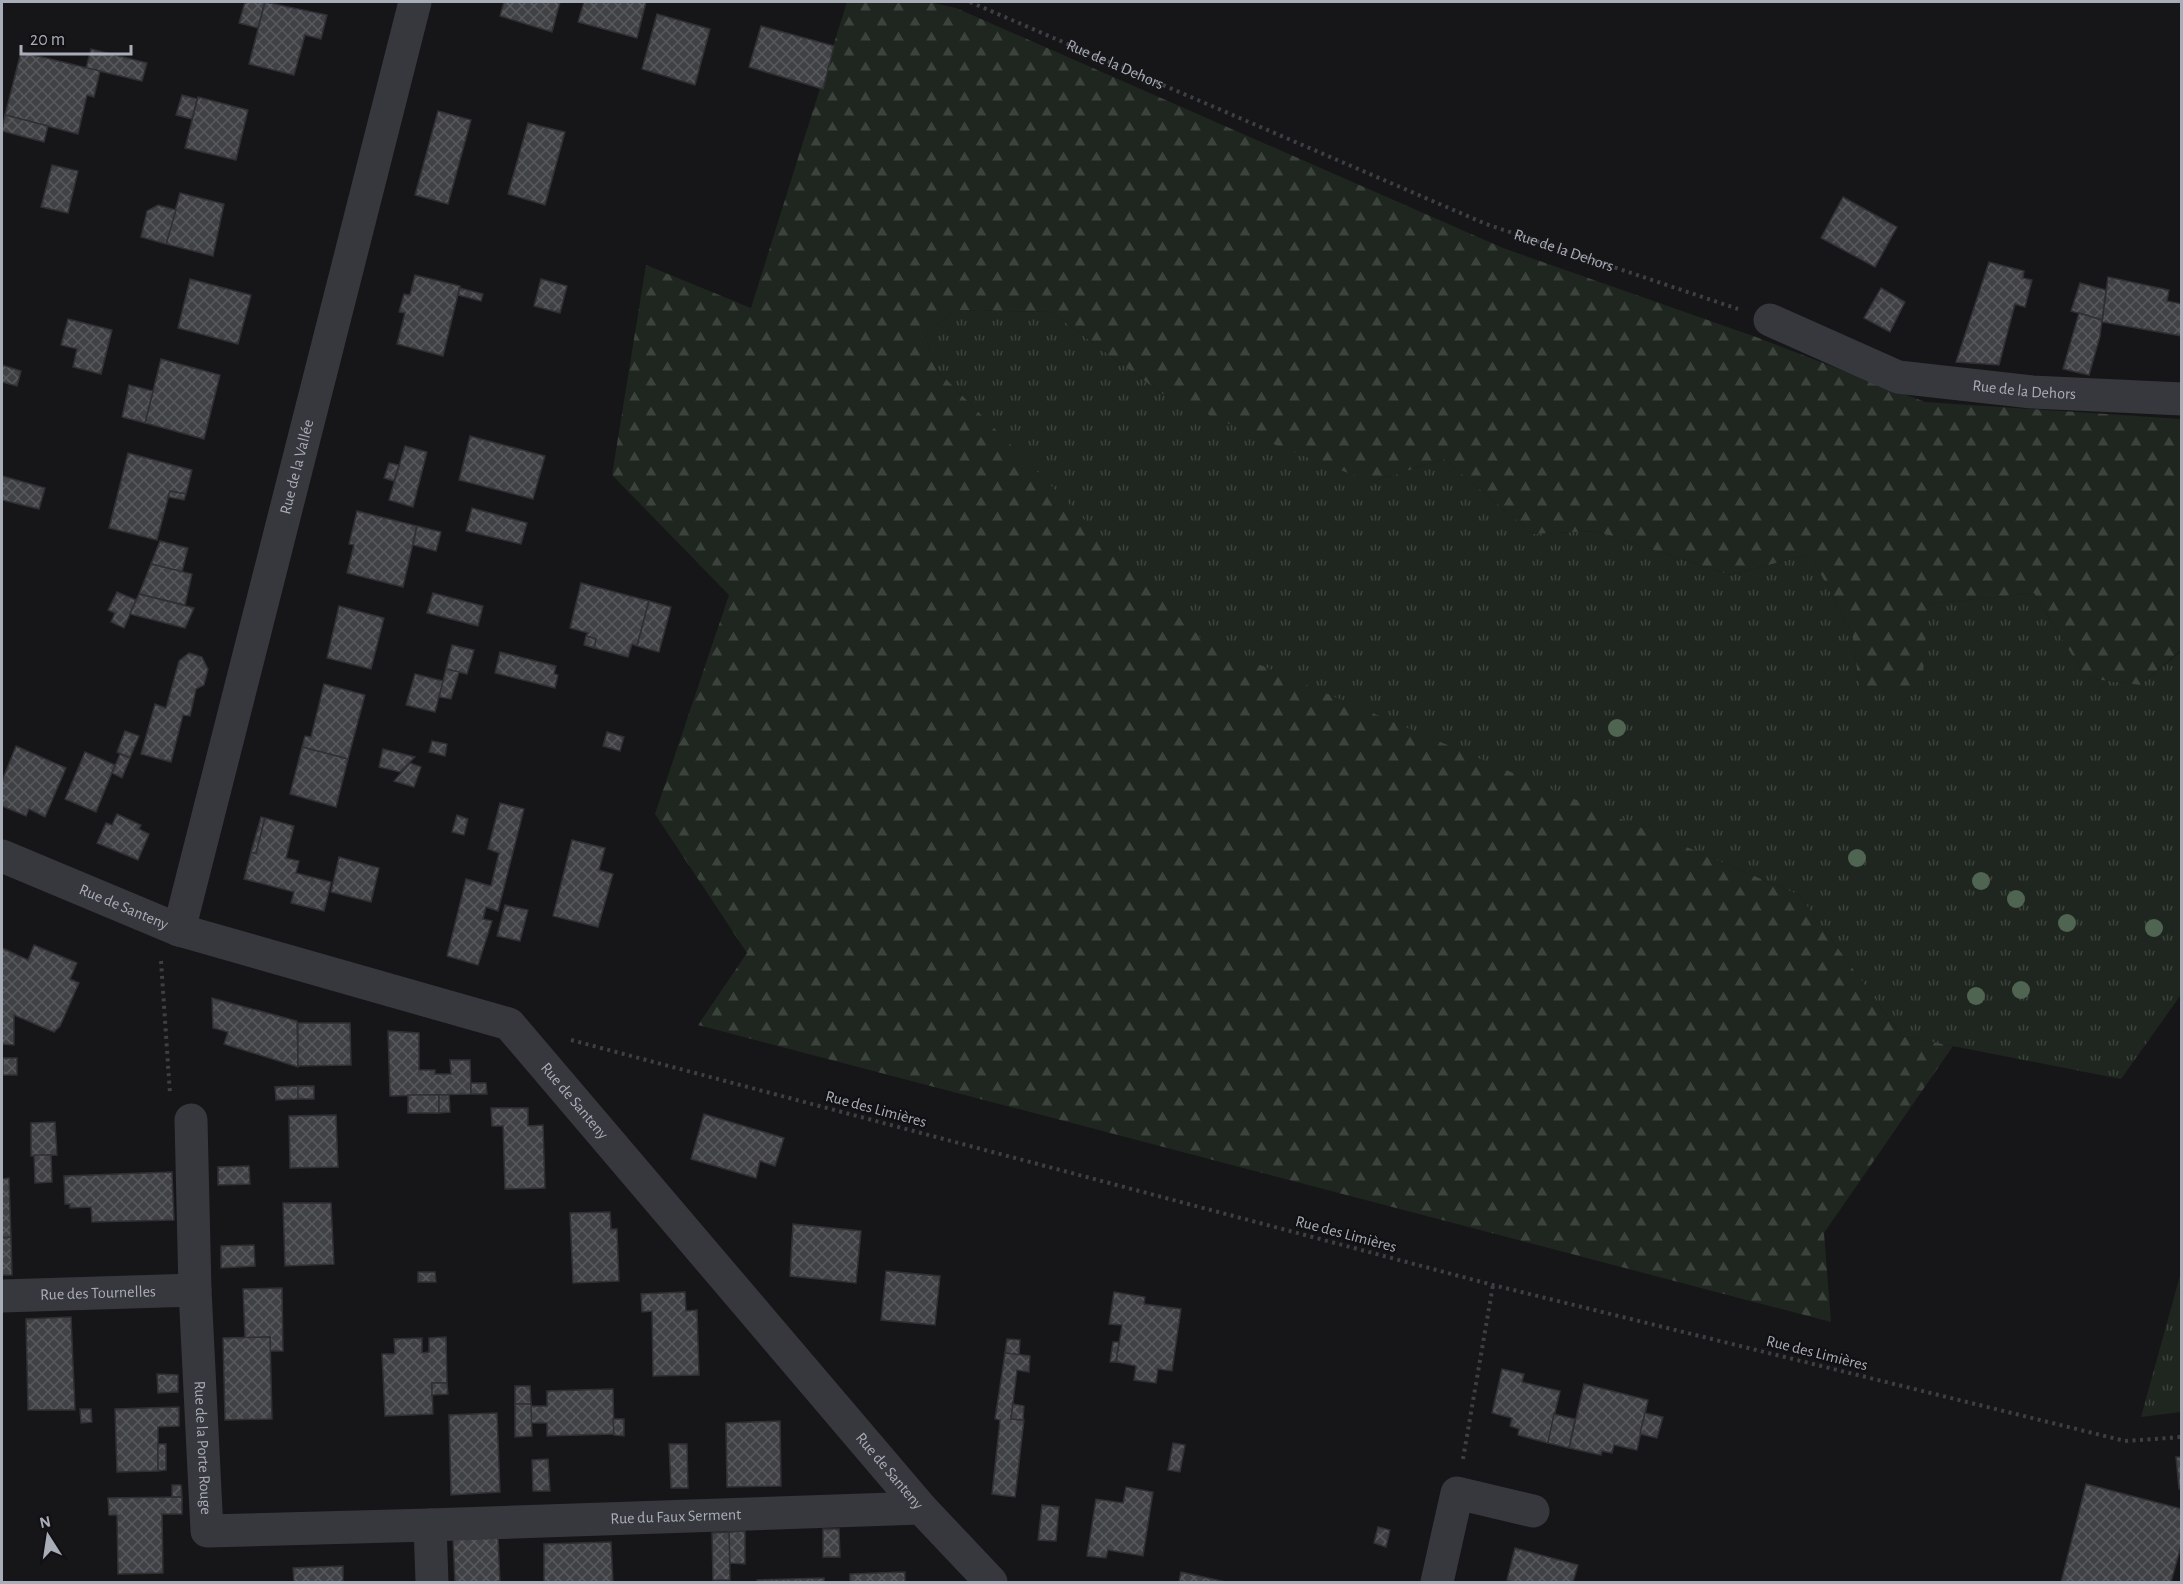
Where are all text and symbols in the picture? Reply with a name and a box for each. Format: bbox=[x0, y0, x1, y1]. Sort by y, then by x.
scale bar bbox=[21, 18, 130, 56]
text: 20 m bbox=[30, 31, 65, 49]
street label: Rue de la Dehors bbox=[1064, 37, 1166, 92]
street label: Rue de la Dehors bbox=[1512, 226, 1616, 275]
street label: Rue de la Dehors bbox=[1972, 377, 2076, 402]
street label: Rue de la Vallée bbox=[277, 418, 317, 516]
street label: Rue de Santeny bbox=[77, 881, 171, 934]
street label: Rue de Santeny bbox=[538, 1060, 611, 1143]
street label: Rue des Limières bbox=[824, 1088, 928, 1130]
street label: Rue des Limières bbox=[1294, 1213, 1398, 1255]
street label: Rue des Tournelles bbox=[40, 1283, 156, 1303]
street label: Rue des Limières bbox=[1765, 1333, 1869, 1373]
street label: Rue de la Porte Rouge bbox=[192, 1380, 214, 1515]
street label: Rue de Santeny bbox=[853, 1430, 926, 1513]
north arrow bbox=[18, 1506, 78, 1566]
street label: Rue du Faux Serment bbox=[610, 1506, 742, 1527]
text: N bbox=[38, 1513, 52, 1531]

